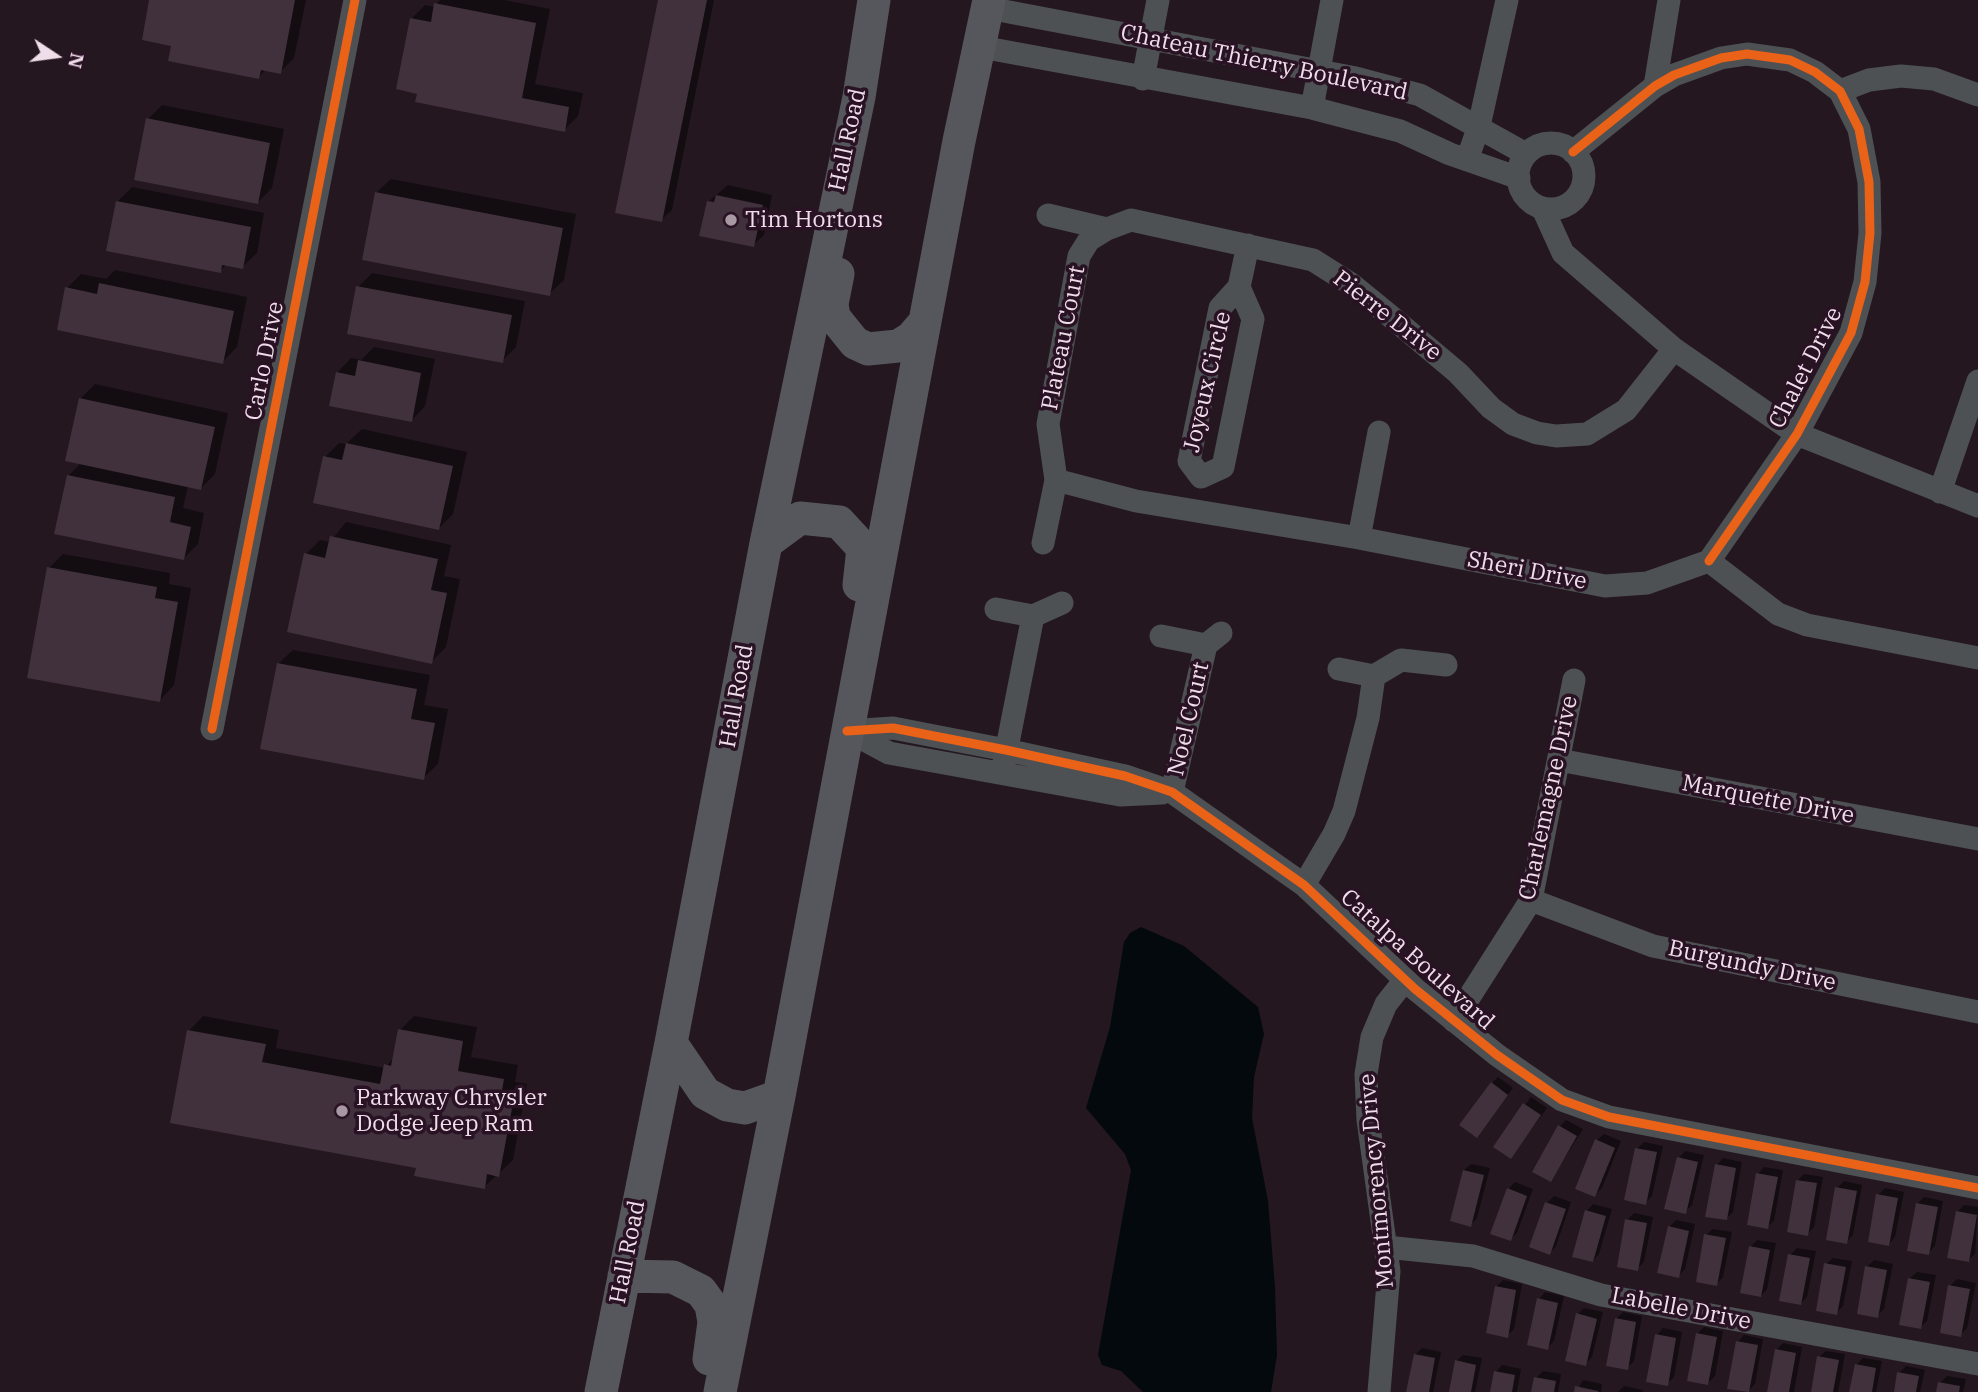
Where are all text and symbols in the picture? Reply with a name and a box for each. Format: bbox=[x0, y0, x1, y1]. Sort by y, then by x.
street label: Chateau Thierry Boulevard bbox=[1118, 19, 1410, 107]
north arrow bbox=[21, 21, 91, 91]
text: N bbox=[63, 51, 90, 71]
street label: Hall Road bbox=[824, 86, 872, 194]
place label: Tim Hortons bbox=[745, 206, 883, 234]
marker: Tim Hortons bbox=[723, 212, 739, 228]
street label: Plateau Court bbox=[1036, 263, 1092, 413]
street label: Pierre Drive bbox=[1327, 265, 1447, 367]
street label: Carlo Drive bbox=[240, 299, 290, 423]
street label: Chalet Drive bbox=[1764, 303, 1848, 433]
street label: Joyeux Circle bbox=[1178, 309, 1238, 455]
street label: Sheri Drive bbox=[1465, 546, 1589, 596]
street label: Hall Road bbox=[714, 642, 760, 750]
street label: Noel Court bbox=[1163, 659, 1215, 779]
street label: Charlemagne Drive bbox=[1514, 693, 1584, 903]
street label: Marquette Drive bbox=[1680, 770, 1856, 830]
street label: Catalpa Boulevard bbox=[1334, 884, 1500, 1036]
street label: Burgundy Drive bbox=[1666, 935, 1838, 997]
street label: Montmorency Drive bbox=[1354, 1072, 1400, 1290]
place label: Parkway Chrysler Dodge Jeep Ram bbox=[356, 1084, 547, 1138]
marker: Parkway Chrysler Dodge Jeep Ram bbox=[334, 1103, 350, 1119]
street label: Hall Road bbox=[604, 1198, 652, 1306]
street label: Labelle Drive bbox=[1609, 1282, 1753, 1336]

